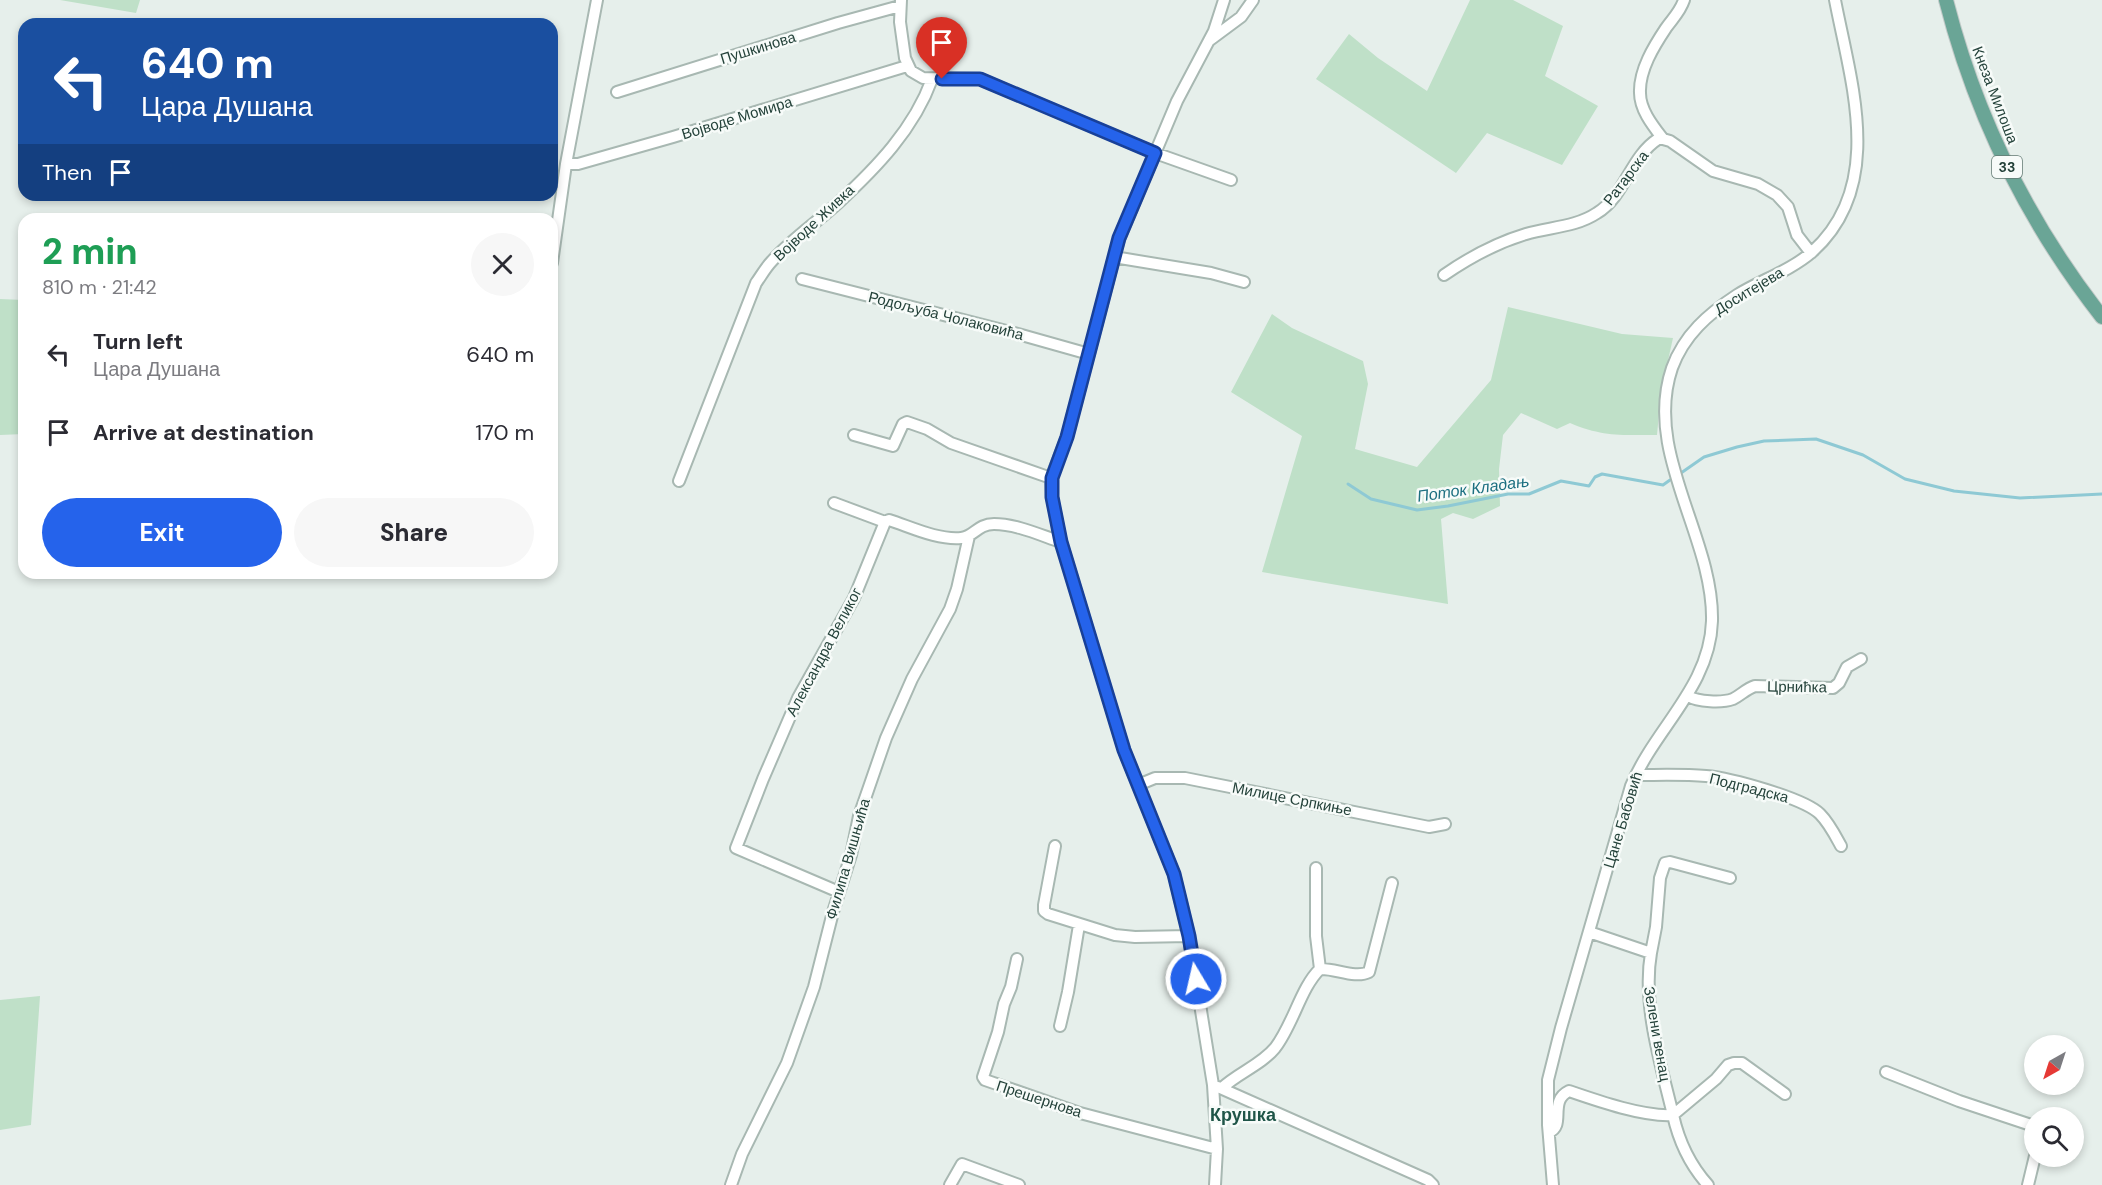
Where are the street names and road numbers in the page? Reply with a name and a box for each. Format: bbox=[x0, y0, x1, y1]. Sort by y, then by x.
street label: Пушкинова bbox=[718, 27, 799, 69]
street label: Кнеза Милоша bbox=[1967, 43, 2023, 147]
street label: Војводе Момира bbox=[679, 91, 796, 144]
street label: Ратарска bbox=[1599, 146, 1654, 209]
road number: 33 bbox=[1992, 156, 2022, 178]
street label: Војводе Живка bbox=[769, 180, 859, 266]
street label: Доситејева bbox=[1711, 262, 1788, 320]
street label: Родољуба Чолаковића bbox=[866, 287, 1026, 345]
street label: Александра Великог bbox=[782, 584, 867, 720]
street label: Црнићка bbox=[1767, 676, 1828, 698]
street label: Подградска bbox=[1707, 768, 1791, 808]
street label: Цане Бабовић bbox=[1599, 769, 1647, 871]
street label: Милице Српкиње bbox=[1230, 778, 1354, 820]
street label: Филипа Вишњића bbox=[821, 796, 875, 922]
street label: Зелени венац bbox=[1639, 985, 1675, 1083]
street label: Прешернова bbox=[994, 1076, 1085, 1122]

